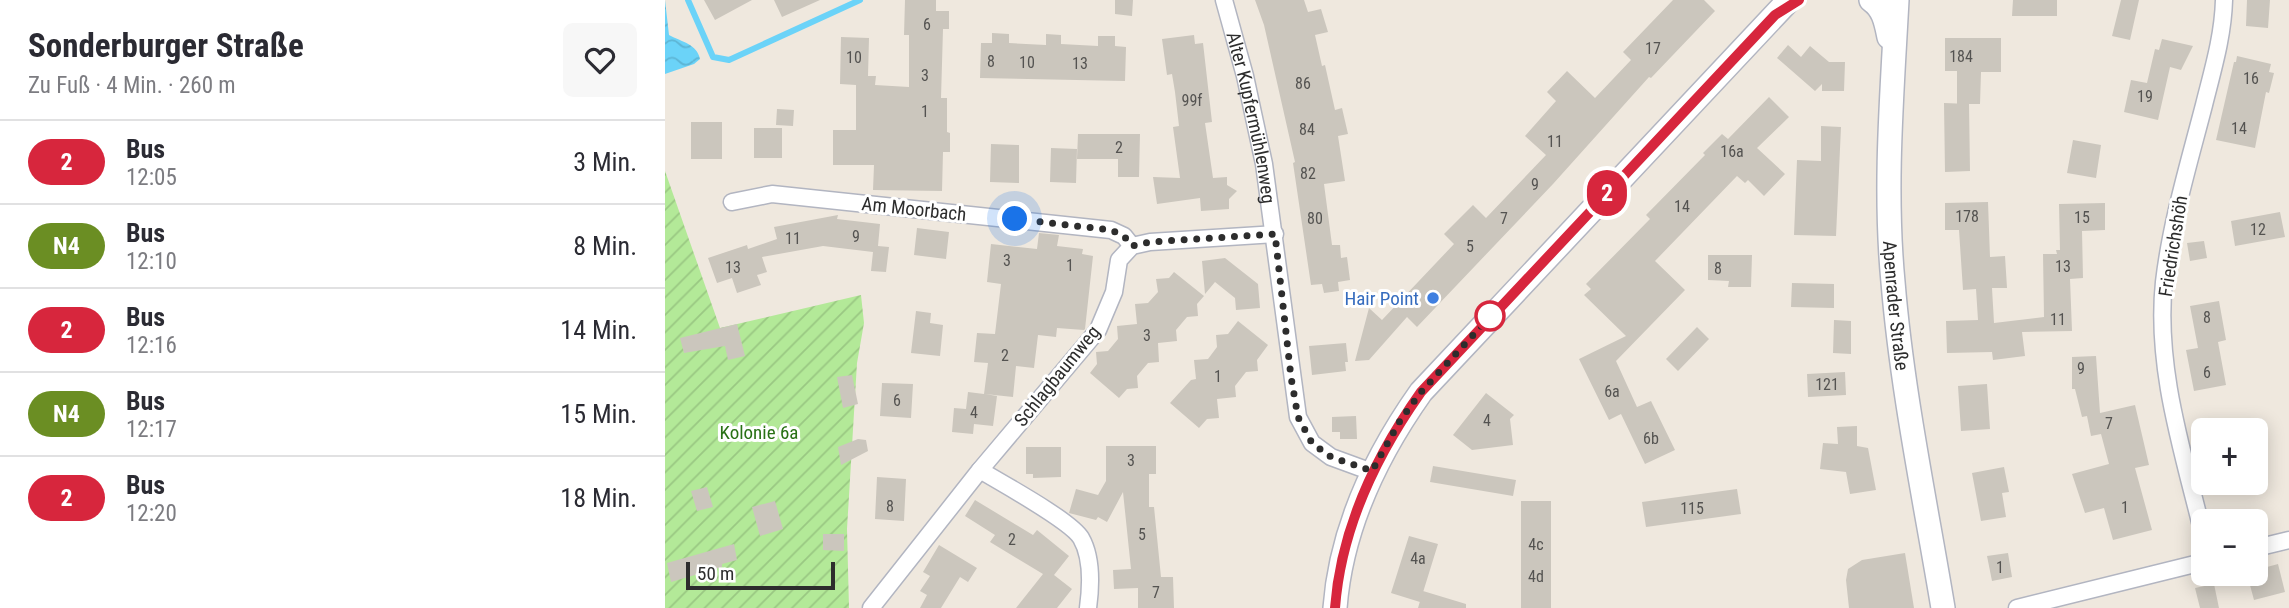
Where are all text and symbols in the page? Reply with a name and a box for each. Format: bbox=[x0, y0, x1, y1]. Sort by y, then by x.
house number: 6 bbox=[923, 15, 931, 34]
button: heart bbox=[563, 23, 637, 97]
text: Sonderburger Straße bbox=[28, 26, 304, 65]
street label: Alter Kupfermühlenweg bbox=[1222, 29, 1281, 205]
house number: 17 bbox=[1645, 39, 1661, 58]
house number: 184 bbox=[1949, 47, 1973, 66]
house number: 10 bbox=[846, 48, 862, 67]
house number: 8 bbox=[987, 52, 995, 71]
house number: 10 bbox=[1019, 53, 1035, 72]
house number: 13 bbox=[1072, 54, 1088, 73]
house number: 3 bbox=[921, 66, 929, 85]
house number: 16 bbox=[2243, 69, 2259, 88]
text: Zu Fuß · 4 Min. · 260 m bbox=[28, 72, 236, 99]
house number: 86 bbox=[1295, 74, 1311, 93]
house number: 19 bbox=[2137, 87, 2153, 106]
house number: 99f bbox=[1182, 91, 1202, 110]
house number: 1 bbox=[921, 102, 929, 121]
house number: 14 bbox=[2231, 119, 2247, 138]
house number: 84 bbox=[1299, 120, 1315, 139]
house number: 11 bbox=[1547, 132, 1563, 151]
text: Bus bbox=[126, 134, 165, 164]
house number: 2 bbox=[1115, 138, 1123, 157]
house number: 16a bbox=[1720, 142, 1744, 161]
text: 3 Min. bbox=[573, 147, 637, 177]
text: 2 bbox=[60, 148, 73, 176]
text: 12:05 bbox=[126, 164, 177, 191]
house number: 82 bbox=[1300, 164, 1316, 183]
line badge: 2 bbox=[1584, 170, 1630, 216]
house number: 9 bbox=[1531, 175, 1539, 194]
text: 2 bbox=[1601, 179, 1613, 207]
street label: Am Moorbach bbox=[860, 192, 968, 226]
street label: Friedrichshöh bbox=[2154, 194, 2192, 298]
house number: 14 bbox=[1674, 197, 1690, 216]
your location bbox=[997, 201, 1032, 236]
house number: 178 bbox=[1955, 207, 1979, 226]
house number: 15 bbox=[2074, 208, 2090, 227]
house number: 80 bbox=[1307, 209, 1323, 228]
house number: 7 bbox=[1500, 209, 1508, 228]
text: Bus bbox=[126, 218, 165, 248]
house number: 12 bbox=[2250, 220, 2266, 239]
house number: 9 bbox=[852, 227, 860, 246]
house number: 11 bbox=[785, 229, 801, 248]
text: 8 Min. bbox=[573, 231, 637, 261]
text: N4 bbox=[53, 232, 80, 260]
house number: 5 bbox=[1466, 237, 1474, 256]
street label: Apenrader Straße bbox=[1879, 240, 1914, 372]
text: 12:10 bbox=[126, 248, 177, 275]
house number: 3 bbox=[1003, 251, 1011, 270]
house number: 1 bbox=[1066, 256, 1074, 275]
house number: 13 bbox=[2055, 257, 2071, 276]
house number: 13 bbox=[725, 258, 741, 277]
house number: 8 bbox=[1714, 259, 1722, 278]
place label: Hair Point bbox=[1344, 287, 1419, 310]
marker: Hair Point bbox=[1425, 290, 1441, 306]
unlabelled marker bbox=[1475, 301, 1505, 331]
text: Bus bbox=[126, 302, 165, 332]
house number: 8 bbox=[2203, 308, 2211, 327]
house number: 11 bbox=[2050, 310, 2066, 329]
text: 14 Min. bbox=[560, 315, 637, 345]
text: 2 bbox=[60, 316, 73, 344]
street label: Schlagbaumweg bbox=[1009, 321, 1105, 431]
house number: 3 bbox=[1143, 326, 1151, 345]
text: 12:16 bbox=[126, 332, 177, 359]
house number: 2 bbox=[1001, 346, 1009, 365]
house number: 9 bbox=[2077, 359, 2085, 378]
house number: 6 bbox=[2203, 363, 2211, 382]
house number: 1 bbox=[1214, 367, 1222, 386]
house number: 121 bbox=[1815, 375, 1839, 394]
house number: 6a bbox=[1604, 382, 1620, 401]
text: Bus bbox=[126, 386, 165, 416]
house number: 6 bbox=[893, 391, 901, 410]
text: 15 Min. bbox=[560, 399, 637, 429]
text: N4 bbox=[53, 400, 80, 428]
house number: 4 bbox=[970, 403, 978, 422]
house number: 4 bbox=[1483, 411, 1491, 430]
house number: 7 bbox=[2105, 414, 2113, 433]
text: 12:17 bbox=[126, 416, 177, 443]
map controls bbox=[2191, 418, 2268, 586]
button: + bbox=[2191, 418, 2268, 495]
park label: Kolonie 6a bbox=[720, 421, 798, 444]
house number: 6b bbox=[1643, 429, 1659, 448]
house number: 3 bbox=[1127, 451, 1135, 470]
text: Bus bbox=[126, 470, 165, 500]
text: 18 Min. bbox=[560, 483, 637, 513]
text: 2 bbox=[60, 484, 73, 512]
house number: 8 bbox=[886, 497, 894, 516]
house number: 1 bbox=[2121, 498, 2129, 517]
house number: 115 bbox=[1680, 499, 1704, 518]
text: 12:20 bbox=[126, 500, 177, 527]
button: − bbox=[2191, 509, 2268, 586]
house number: 5 bbox=[1138, 525, 1146, 544]
house number: 2 bbox=[1008, 530, 1016, 549]
house number: 4c bbox=[1528, 535, 1544, 554]
house number: 4a bbox=[1410, 549, 1426, 568]
house number: 1 bbox=[1996, 558, 2004, 577]
scale bar bbox=[686, 559, 835, 591]
text: 50 m bbox=[697, 562, 734, 585]
house number: 4d bbox=[1528, 567, 1544, 586]
house number: 7 bbox=[1152, 583, 1160, 602]

